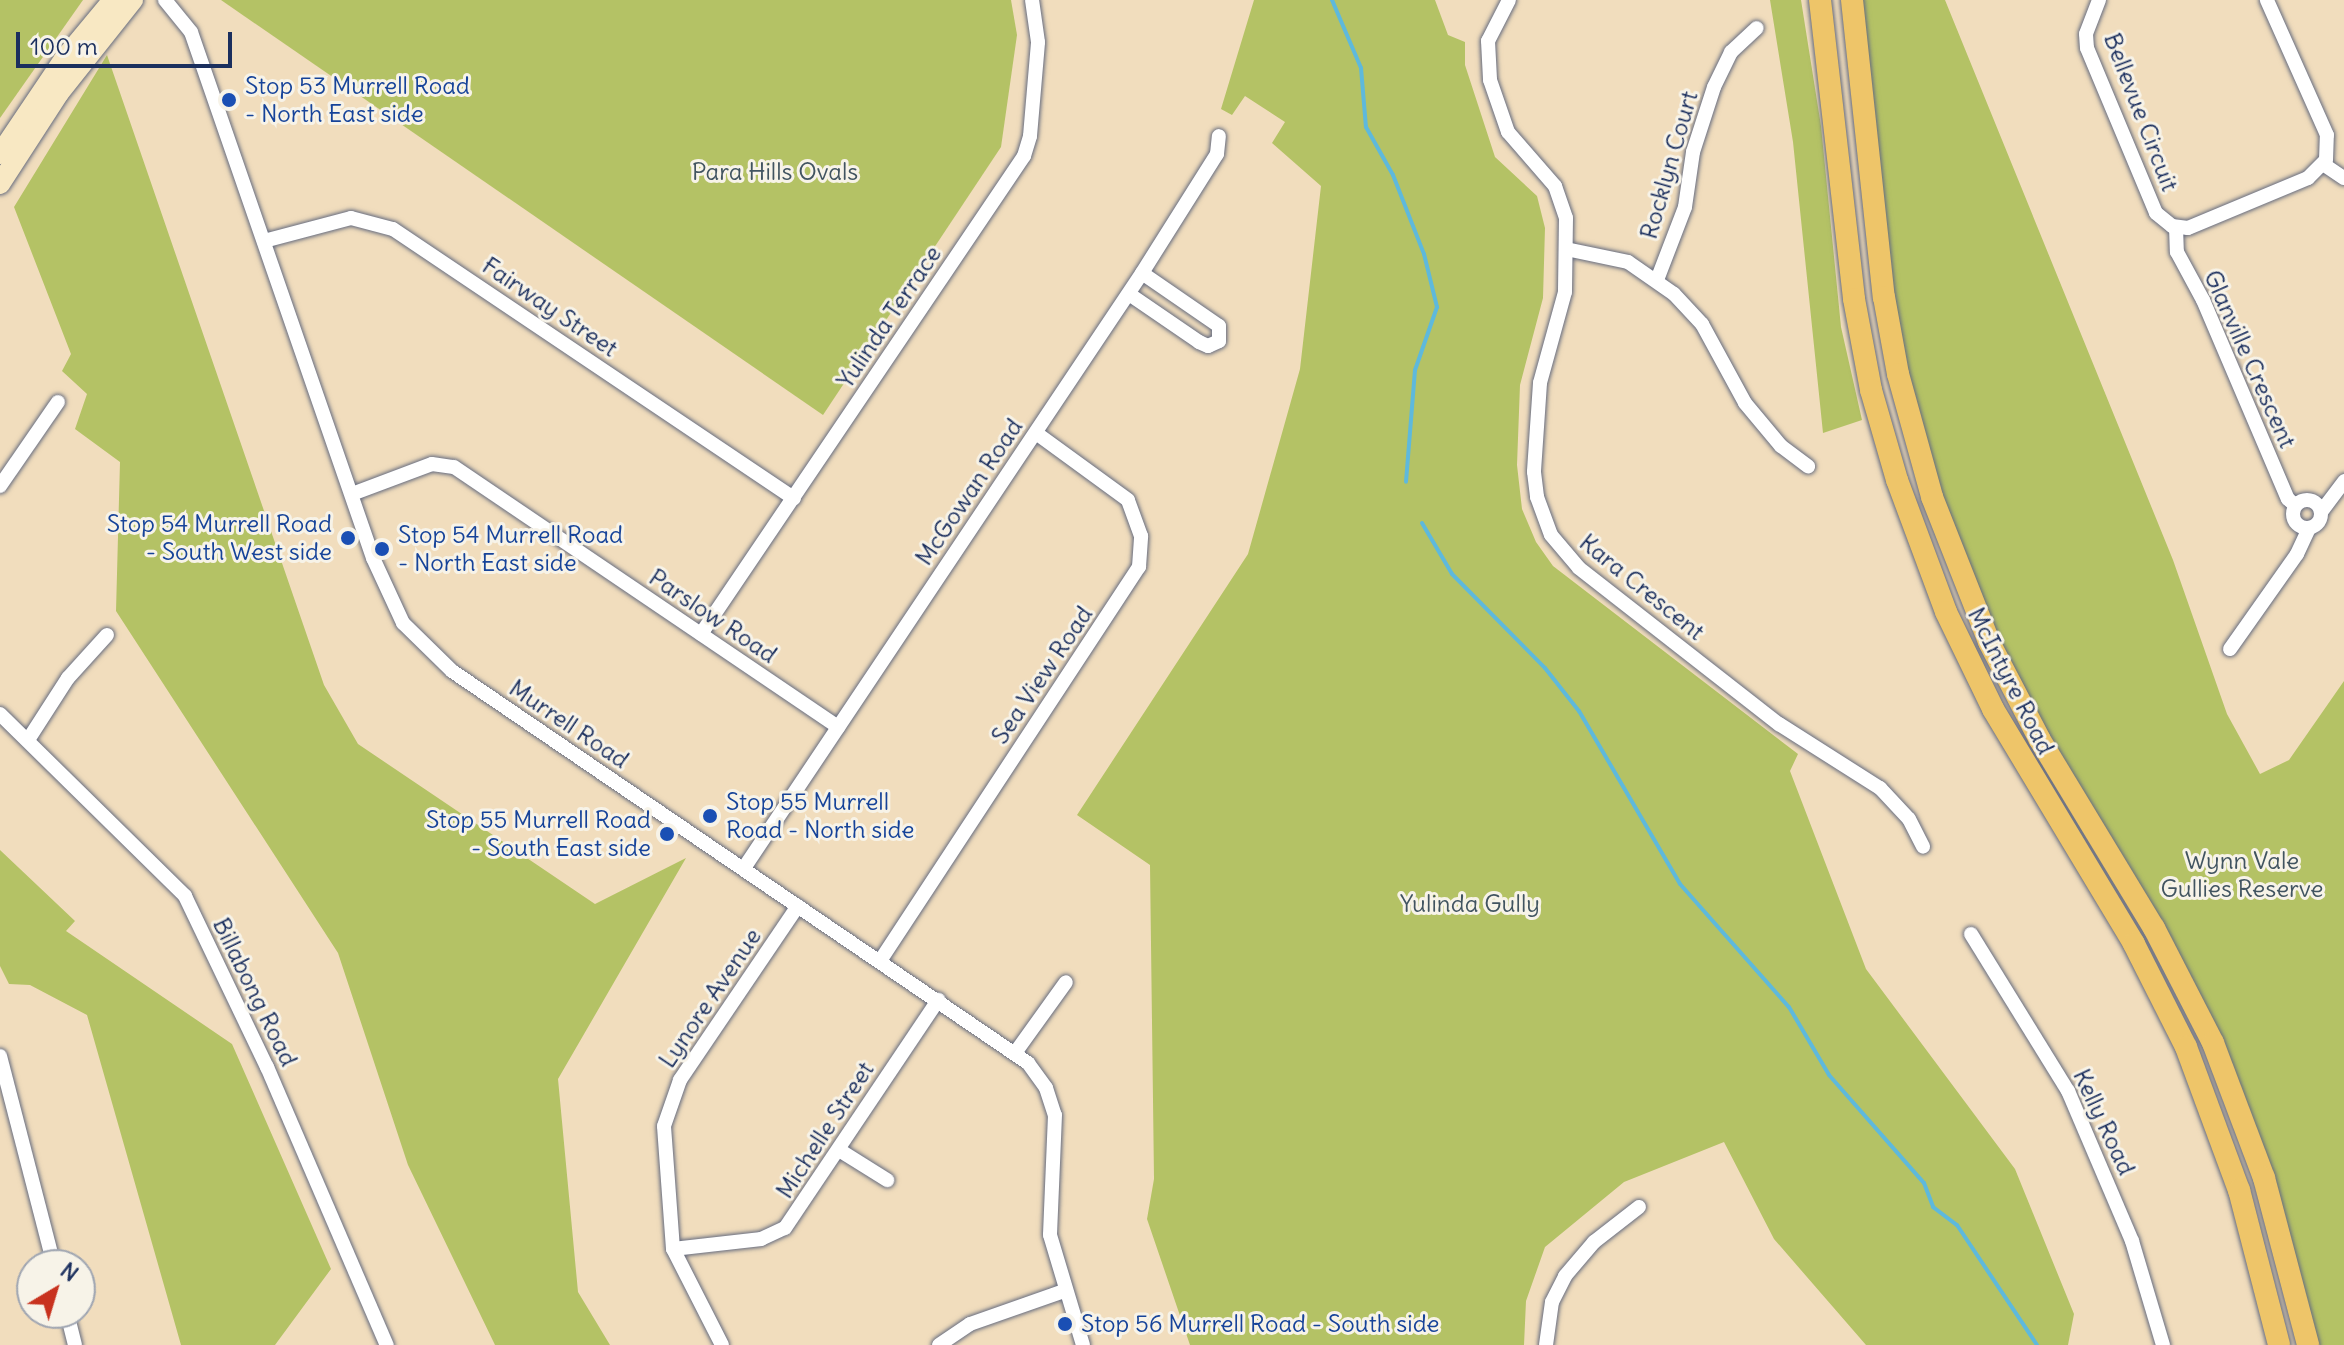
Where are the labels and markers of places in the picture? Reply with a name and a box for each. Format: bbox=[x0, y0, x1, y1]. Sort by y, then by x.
place label: Stop 53 Murrell Road - North East side bbox=[245, 72, 470, 128]
marker: Stop 53 Murrell Road - North East side bbox=[220, 91, 238, 109]
place label: Stop 54 Murrell Road - South West side bbox=[107, 510, 332, 566]
place label: Stop 54 Murrell Road - North East side bbox=[398, 521, 623, 577]
marker: Stop 54 Murrell Road - South West side bbox=[339, 529, 357, 547]
marker: Stop 54 Murrell Road - North East side bbox=[373, 540, 391, 558]
place label: Stop 55 Murrell Road - North side bbox=[726, 788, 914, 844]
place label: Stop 55 Murrell Road - South East side bbox=[426, 806, 651, 862]
marker: Stop 55 Murrell Road - North side bbox=[701, 807, 719, 825]
marker: Stop 55 Murrell Road - South East side bbox=[658, 825, 676, 843]
place label: Stop 56 Murrell Road - South side bbox=[1081, 1310, 1440, 1338]
marker: Stop 56 Murrell Road - South side bbox=[1056, 1315, 1074, 1333]

